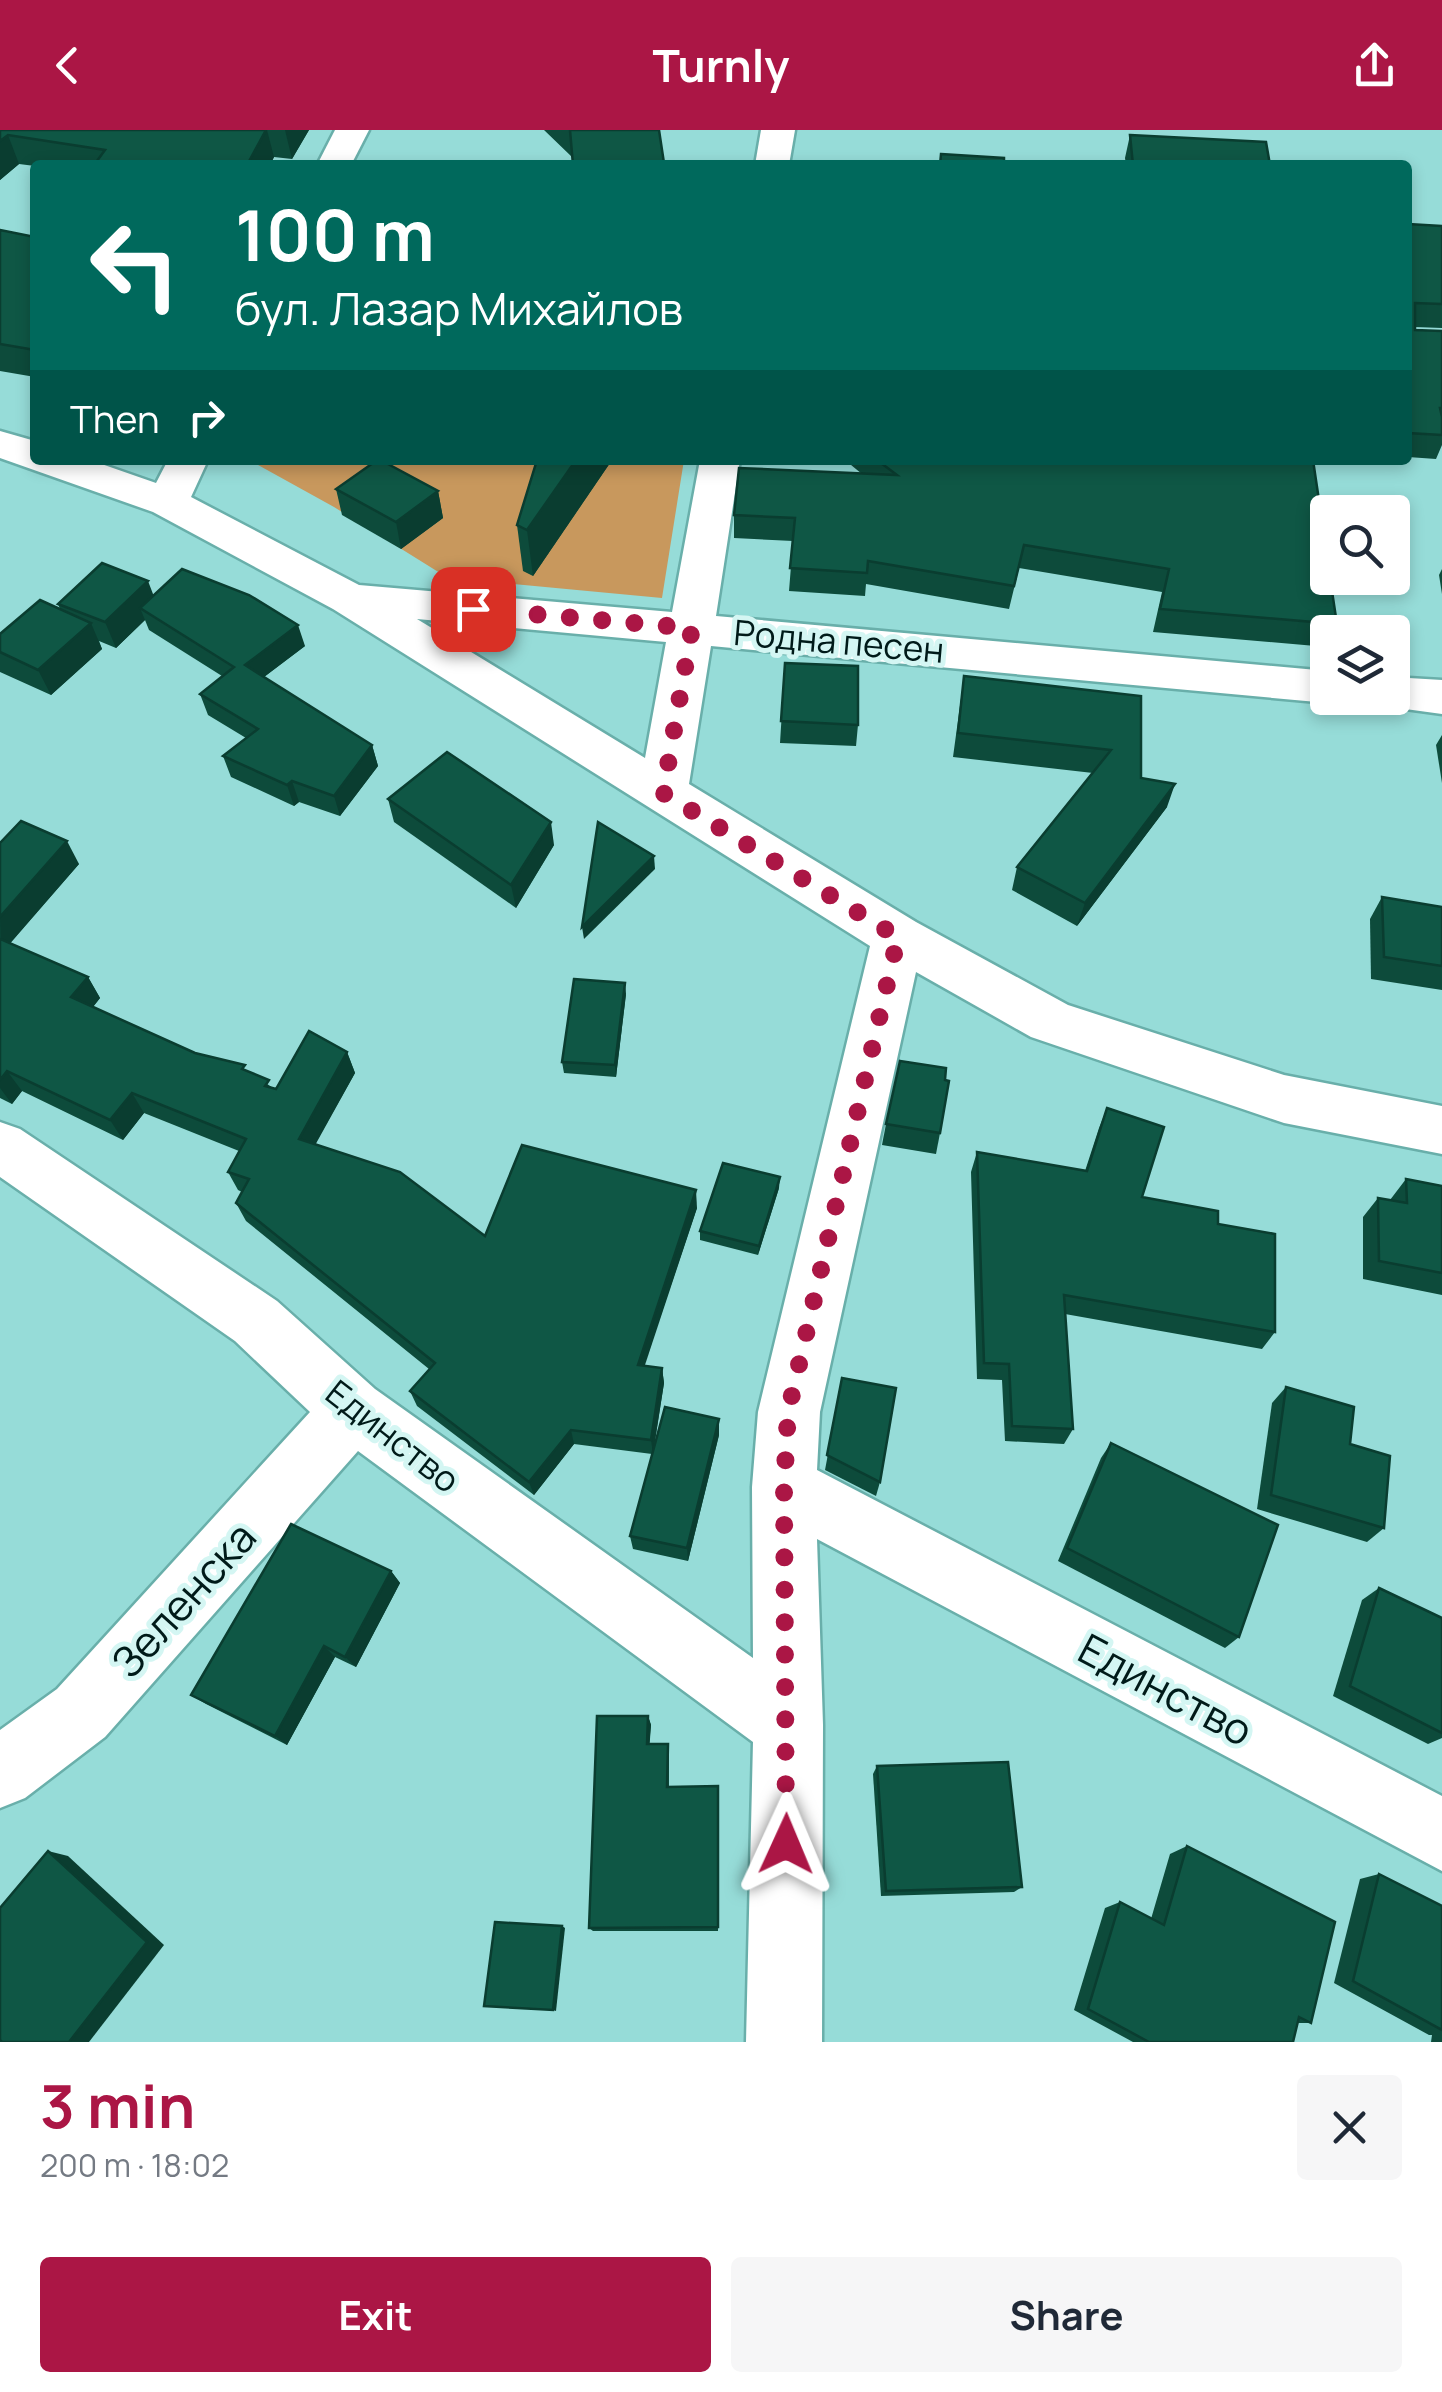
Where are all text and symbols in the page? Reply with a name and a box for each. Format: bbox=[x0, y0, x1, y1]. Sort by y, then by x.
text: Turnly bbox=[652, 34, 790, 96]
icon: back bbox=[40, 38, 95, 93]
icon: share bbox=[1347, 38, 1402, 93]
text: 100 m bbox=[235, 186, 435, 282]
icon: left bbox=[70, 200, 200, 330]
text: бул. Лазар Михайлов bbox=[235, 277, 683, 339]
icon: right bbox=[179, 390, 234, 445]
text: Then bbox=[70, 392, 159, 444]
map controls bbox=[1310, 495, 1410, 715]
button: search bbox=[1310, 495, 1410, 595]
pin bbox=[431, 567, 516, 652]
icon: arrive bbox=[446, 582, 501, 637]
street label: Родна песен bbox=[732, 608, 946, 674]
button: layers bbox=[1310, 615, 1410, 715]
street label: Единство bbox=[316, 1369, 470, 1503]
street label: Зеленска bbox=[98, 1509, 268, 1689]
street label: Единство bbox=[1069, 1619, 1263, 1759]
position arrow bbox=[734, 1792, 838, 1896]
text: 3 min bbox=[40, 2064, 195, 2146]
button: close bbox=[1297, 2075, 1402, 2180]
text: 200 m · 18:02 bbox=[40, 2143, 229, 2187]
button: Exit bbox=[40, 2257, 711, 2372]
button: Share bbox=[731, 2257, 1402, 2372]

